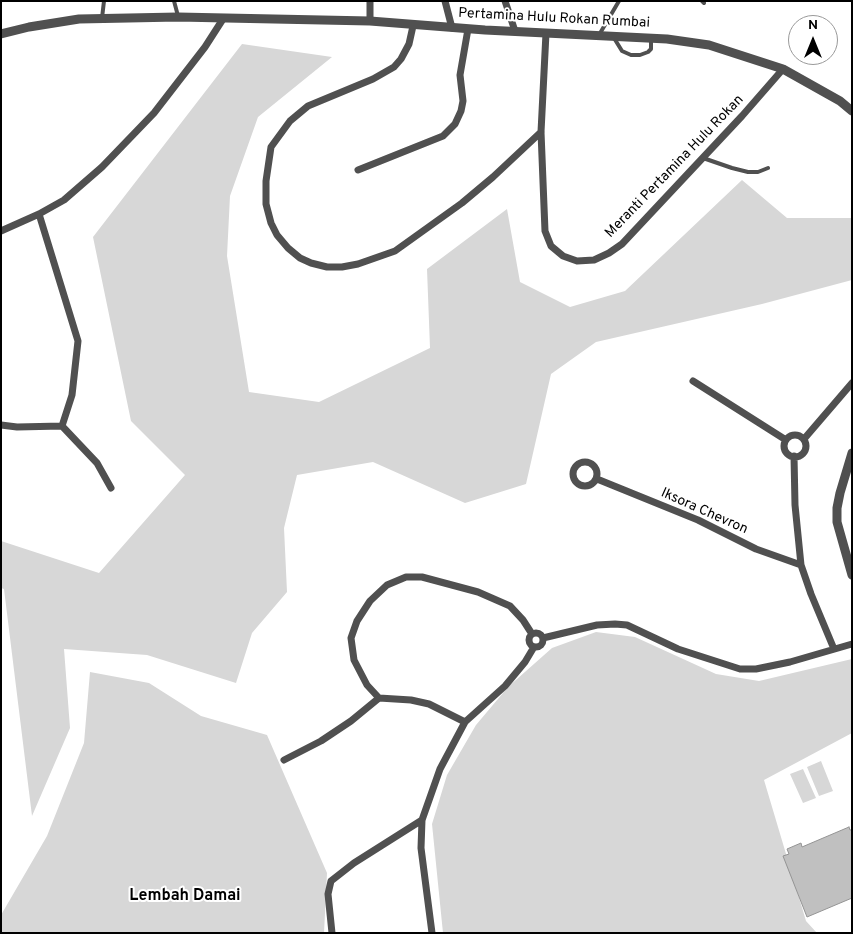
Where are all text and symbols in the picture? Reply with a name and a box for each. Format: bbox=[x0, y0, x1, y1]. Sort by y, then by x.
street label: Pertamina Hulu Rokan Rumbai bbox=[458, 6, 650, 32]
north arrow bbox=[788, 15, 838, 65]
text: N bbox=[808, 17, 818, 34]
street label: Meranti Pertamina Hulu Rokan bbox=[602, 92, 748, 242]
street label: Iksora Chevron bbox=[658, 485, 750, 539]
district label: Lembah Damai bbox=[129, 887, 241, 907]

